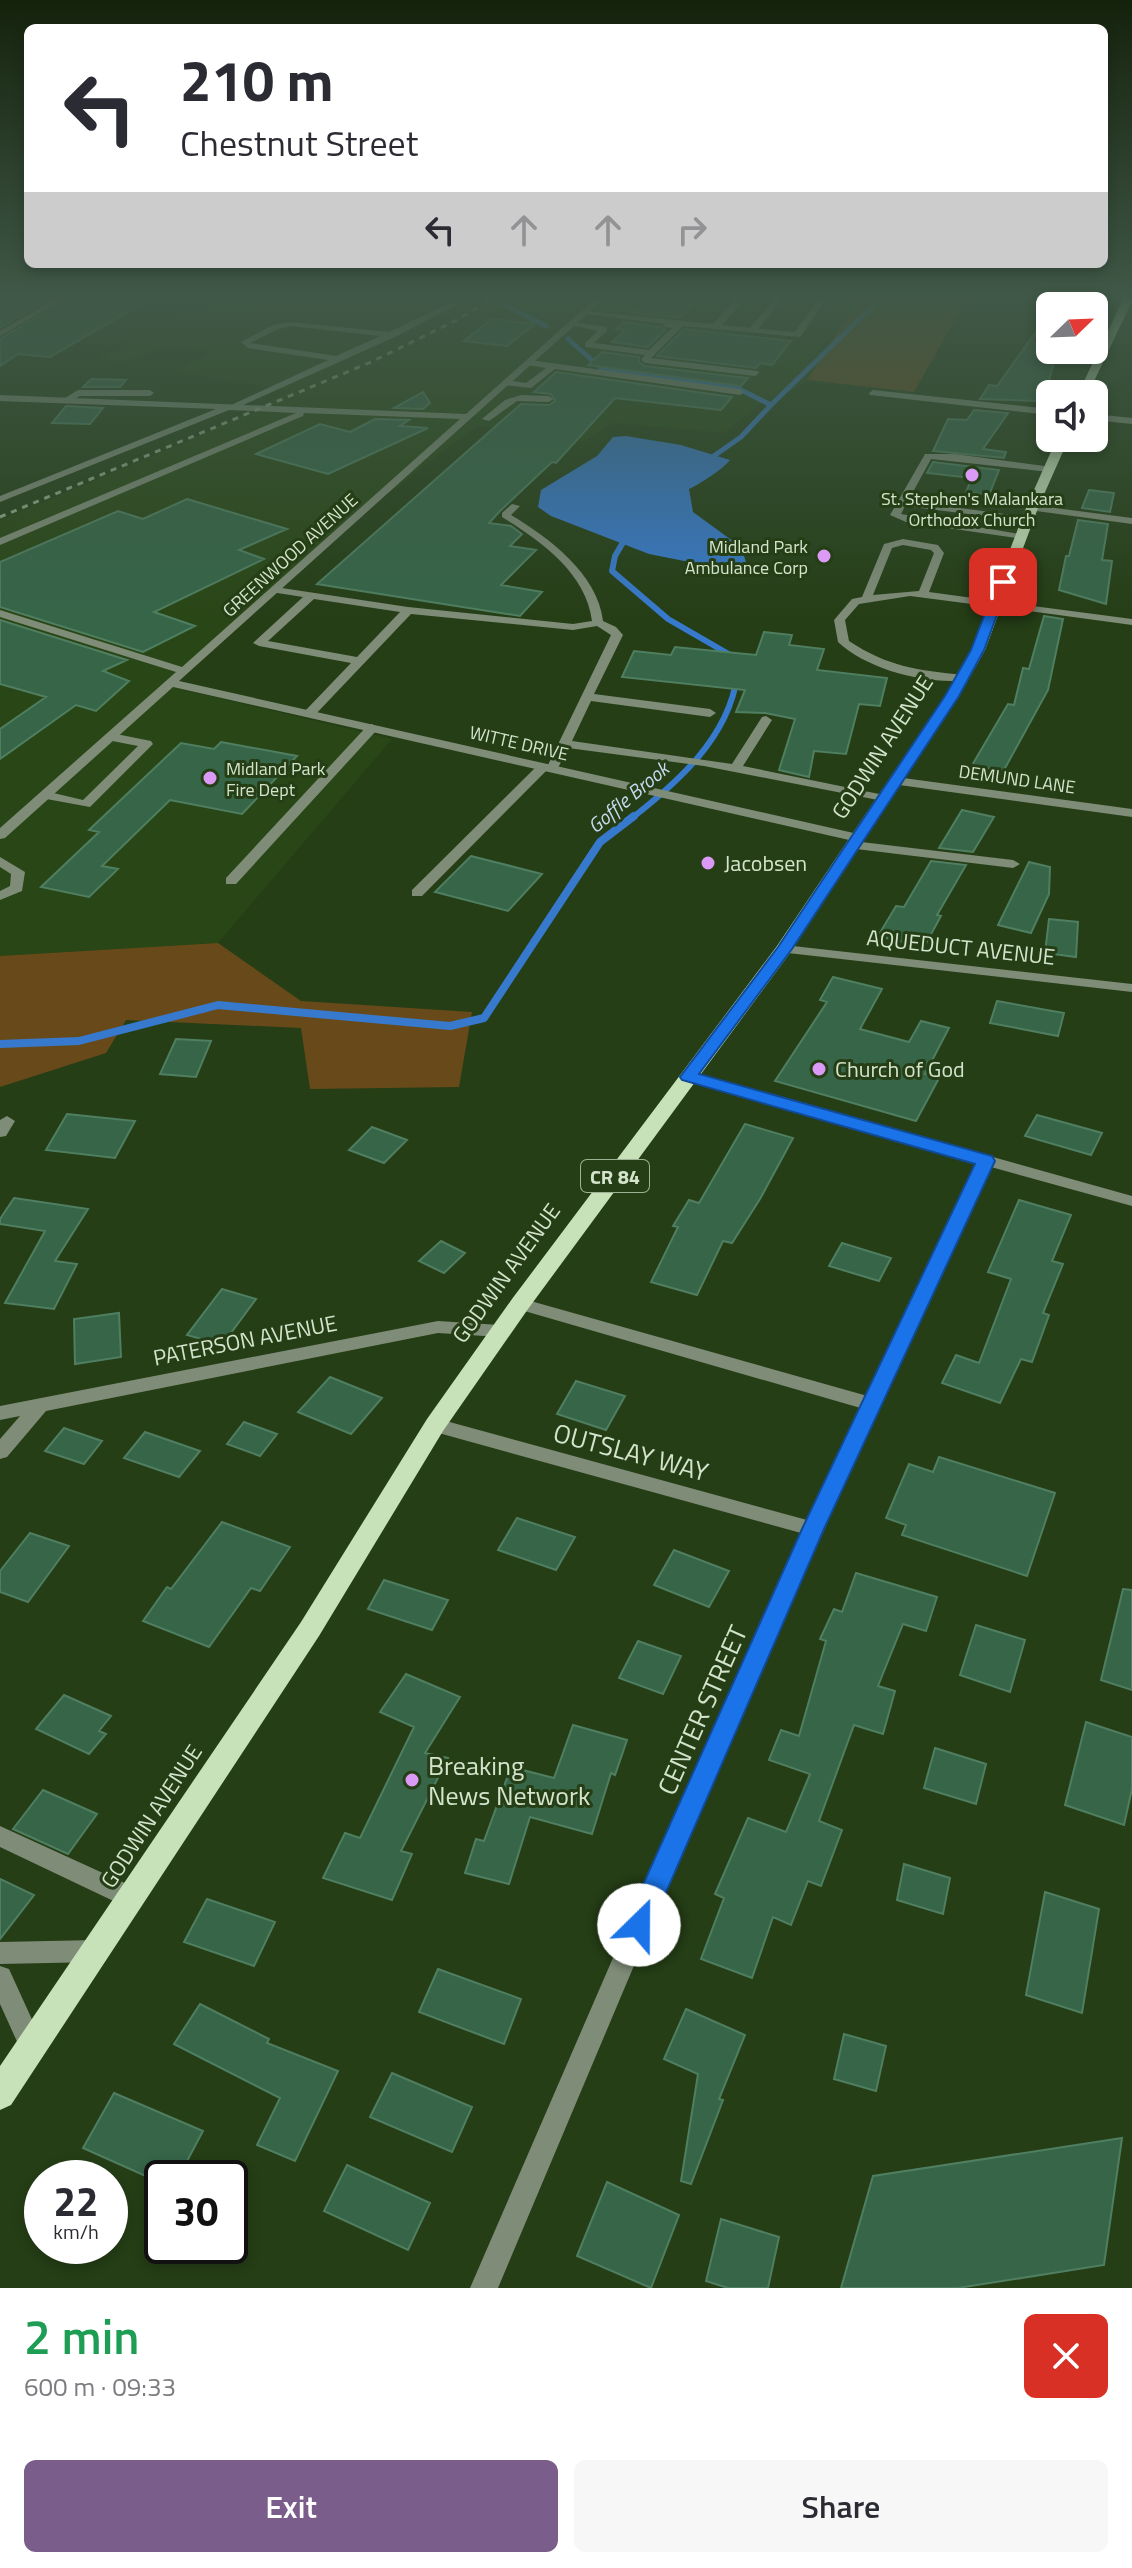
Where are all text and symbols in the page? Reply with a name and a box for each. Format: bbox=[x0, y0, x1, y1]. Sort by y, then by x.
text: 210 m bbox=[180, 38, 333, 123]
icon: left bbox=[48, 56, 152, 160]
text: Chestnut Street bbox=[180, 115, 418, 170]
icon: left bbox=[418, 208, 462, 252]
icon: ahead bbox=[502, 208, 546, 252]
icon: ahead bbox=[586, 208, 630, 252]
icon: right bbox=[670, 208, 714, 252]
north arrow bbox=[1036, 292, 1108, 364]
map controls bbox=[1036, 292, 1108, 452]
button: sound bbox=[1036, 380, 1108, 452]
marker: St. Stephen's Malankara Orthodox Church bbox=[963, 466, 981, 484]
place label: St. Stephen's Malankara Orthodox Church bbox=[881, 485, 1063, 533]
street label: GREENWOOD AVENUE bbox=[216, 487, 364, 623]
place label: Midland Park Ambulance Corp bbox=[685, 533, 808, 581]
marker: Midland Park Ambulance Corp bbox=[815, 547, 833, 565]
pin bbox=[969, 548, 1037, 616]
icon: arrive bbox=[981, 560, 1025, 604]
street label: GODWIN AVENUE bbox=[823, 668, 941, 826]
street label: WITTE DRIVE bbox=[467, 719, 571, 767]
water label: Goffle Brook bbox=[581, 752, 677, 840]
place label: Midland Park Fire Dept bbox=[226, 755, 326, 803]
street label: DEMUND LANE bbox=[957, 757, 1077, 801]
marker: Midland Park Fire Dept bbox=[201, 769, 219, 787]
place label: Jacobsen bbox=[724, 846, 807, 880]
marker: Jacobsen bbox=[699, 854, 717, 872]
street label: AQUEDUCT AVENUE bbox=[865, 920, 1057, 974]
place label: Church of God bbox=[835, 1052, 965, 1086]
marker: Church of God bbox=[810, 1060, 828, 1078]
road number: CR 84 bbox=[581, 1160, 649, 1192]
street label: GODWIN AVENUE bbox=[444, 1196, 568, 1350]
street label: PATERSON AVENUE bbox=[150, 1306, 340, 1374]
street label: OUTSLAY WAY bbox=[549, 1413, 713, 1491]
street label: CENTER STREET bbox=[647, 1619, 757, 1801]
street label: GODWIN AVENUE bbox=[92, 1737, 210, 1895]
place label: Breaking News Network bbox=[428, 1746, 590, 1815]
marker: Breaking News Network bbox=[403, 1771, 421, 1789]
position arrow bbox=[597, 1883, 681, 1967]
speed limit sign: 30 bbox=[144, 2160, 248, 2264]
text: 22 bbox=[54, 2171, 98, 2232]
text: km/h bbox=[53, 2216, 99, 2247]
text: 2 min bbox=[24, 2300, 139, 2373]
button: close bbox=[1024, 2314, 1108, 2398]
text: 600 m · 09:33 bbox=[24, 2367, 176, 2406]
button: Exit bbox=[24, 2460, 558, 2552]
button: Share bbox=[574, 2460, 1108, 2552]

